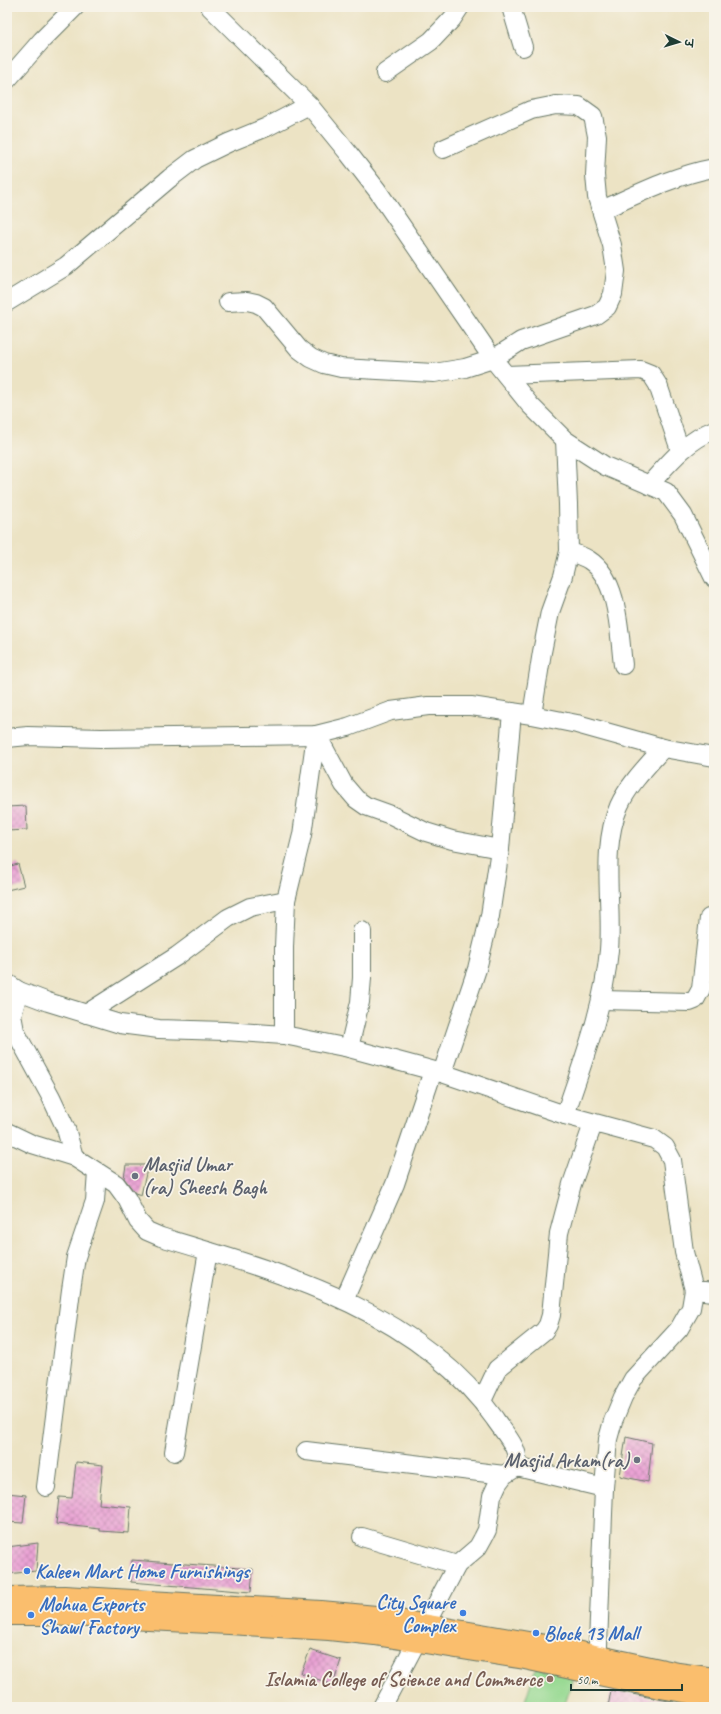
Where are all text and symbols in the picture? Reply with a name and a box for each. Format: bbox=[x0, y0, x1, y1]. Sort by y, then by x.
north arrow bbox=[659, 22, 699, 62]
text: उ bbox=[682, 38, 696, 49]
place label: Masjid Umar (ra) Sheesh Bagh bbox=[143, 1152, 267, 1200]
marker: Masjid Umar (ra) Sheesh Bagh bbox=[130, 1171, 140, 1181]
place label: Masjid Arkam(ra) bbox=[504, 1448, 630, 1473]
marker: Masjid Arkam(ra) bbox=[632, 1455, 642, 1465]
place label: Kaleen Mart Home Furnishings bbox=[35, 1559, 251, 1584]
marker: Kaleen Mart Home Furnishings bbox=[22, 1566, 32, 1576]
place label: City Square Complex bbox=[376, 1590, 457, 1638]
place label: Mohua Exports Shawl Factory bbox=[39, 1592, 146, 1640]
marker: City Square Complex bbox=[458, 1608, 468, 1618]
marker: Mohua Exports Shawl Factory bbox=[26, 1610, 36, 1620]
place label: Block 13 Mall bbox=[544, 1621, 642, 1646]
marker: Block 13 Mall bbox=[531, 1628, 541, 1638]
scale bar bbox=[571, 1666, 682, 1692]
place label: Islamia College of Science and Commerce bbox=[264, 1667, 543, 1692]
text: 50 m bbox=[577, 1672, 599, 1688]
marker: Islamia College of Science and Commerce bbox=[545, 1674, 555, 1684]

